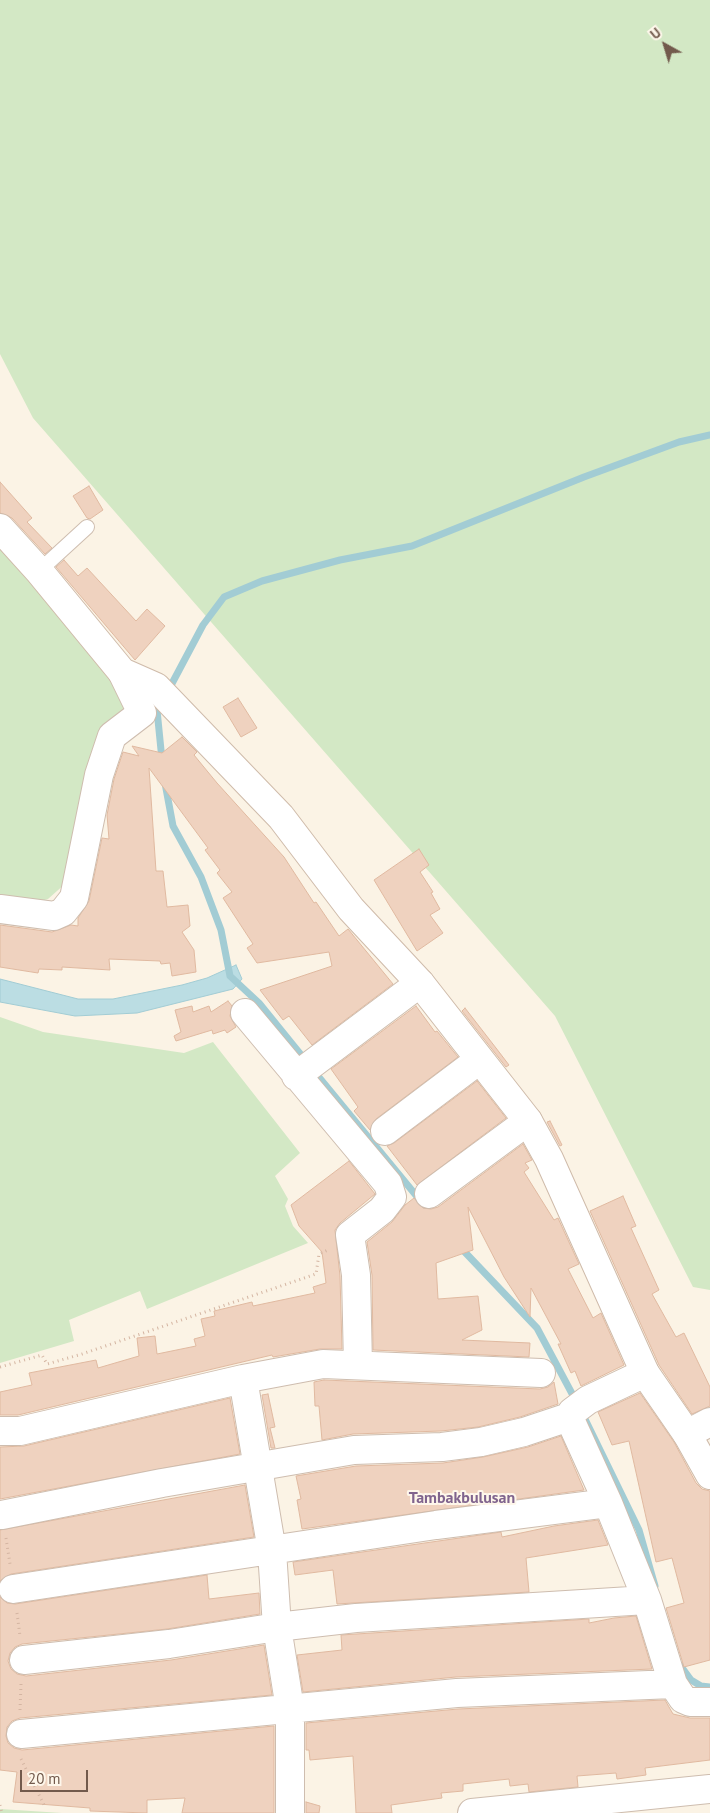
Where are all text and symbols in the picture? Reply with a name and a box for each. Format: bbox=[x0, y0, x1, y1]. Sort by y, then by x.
north arrow bbox=[640, 20, 690, 70]
text: U bbox=[646, 24, 665, 43]
district label: Tambakbulusan bbox=[409, 1488, 515, 1508]
scale bar bbox=[22, 1760, 90, 1792]
text: 20 m bbox=[28, 1769, 61, 1788]

